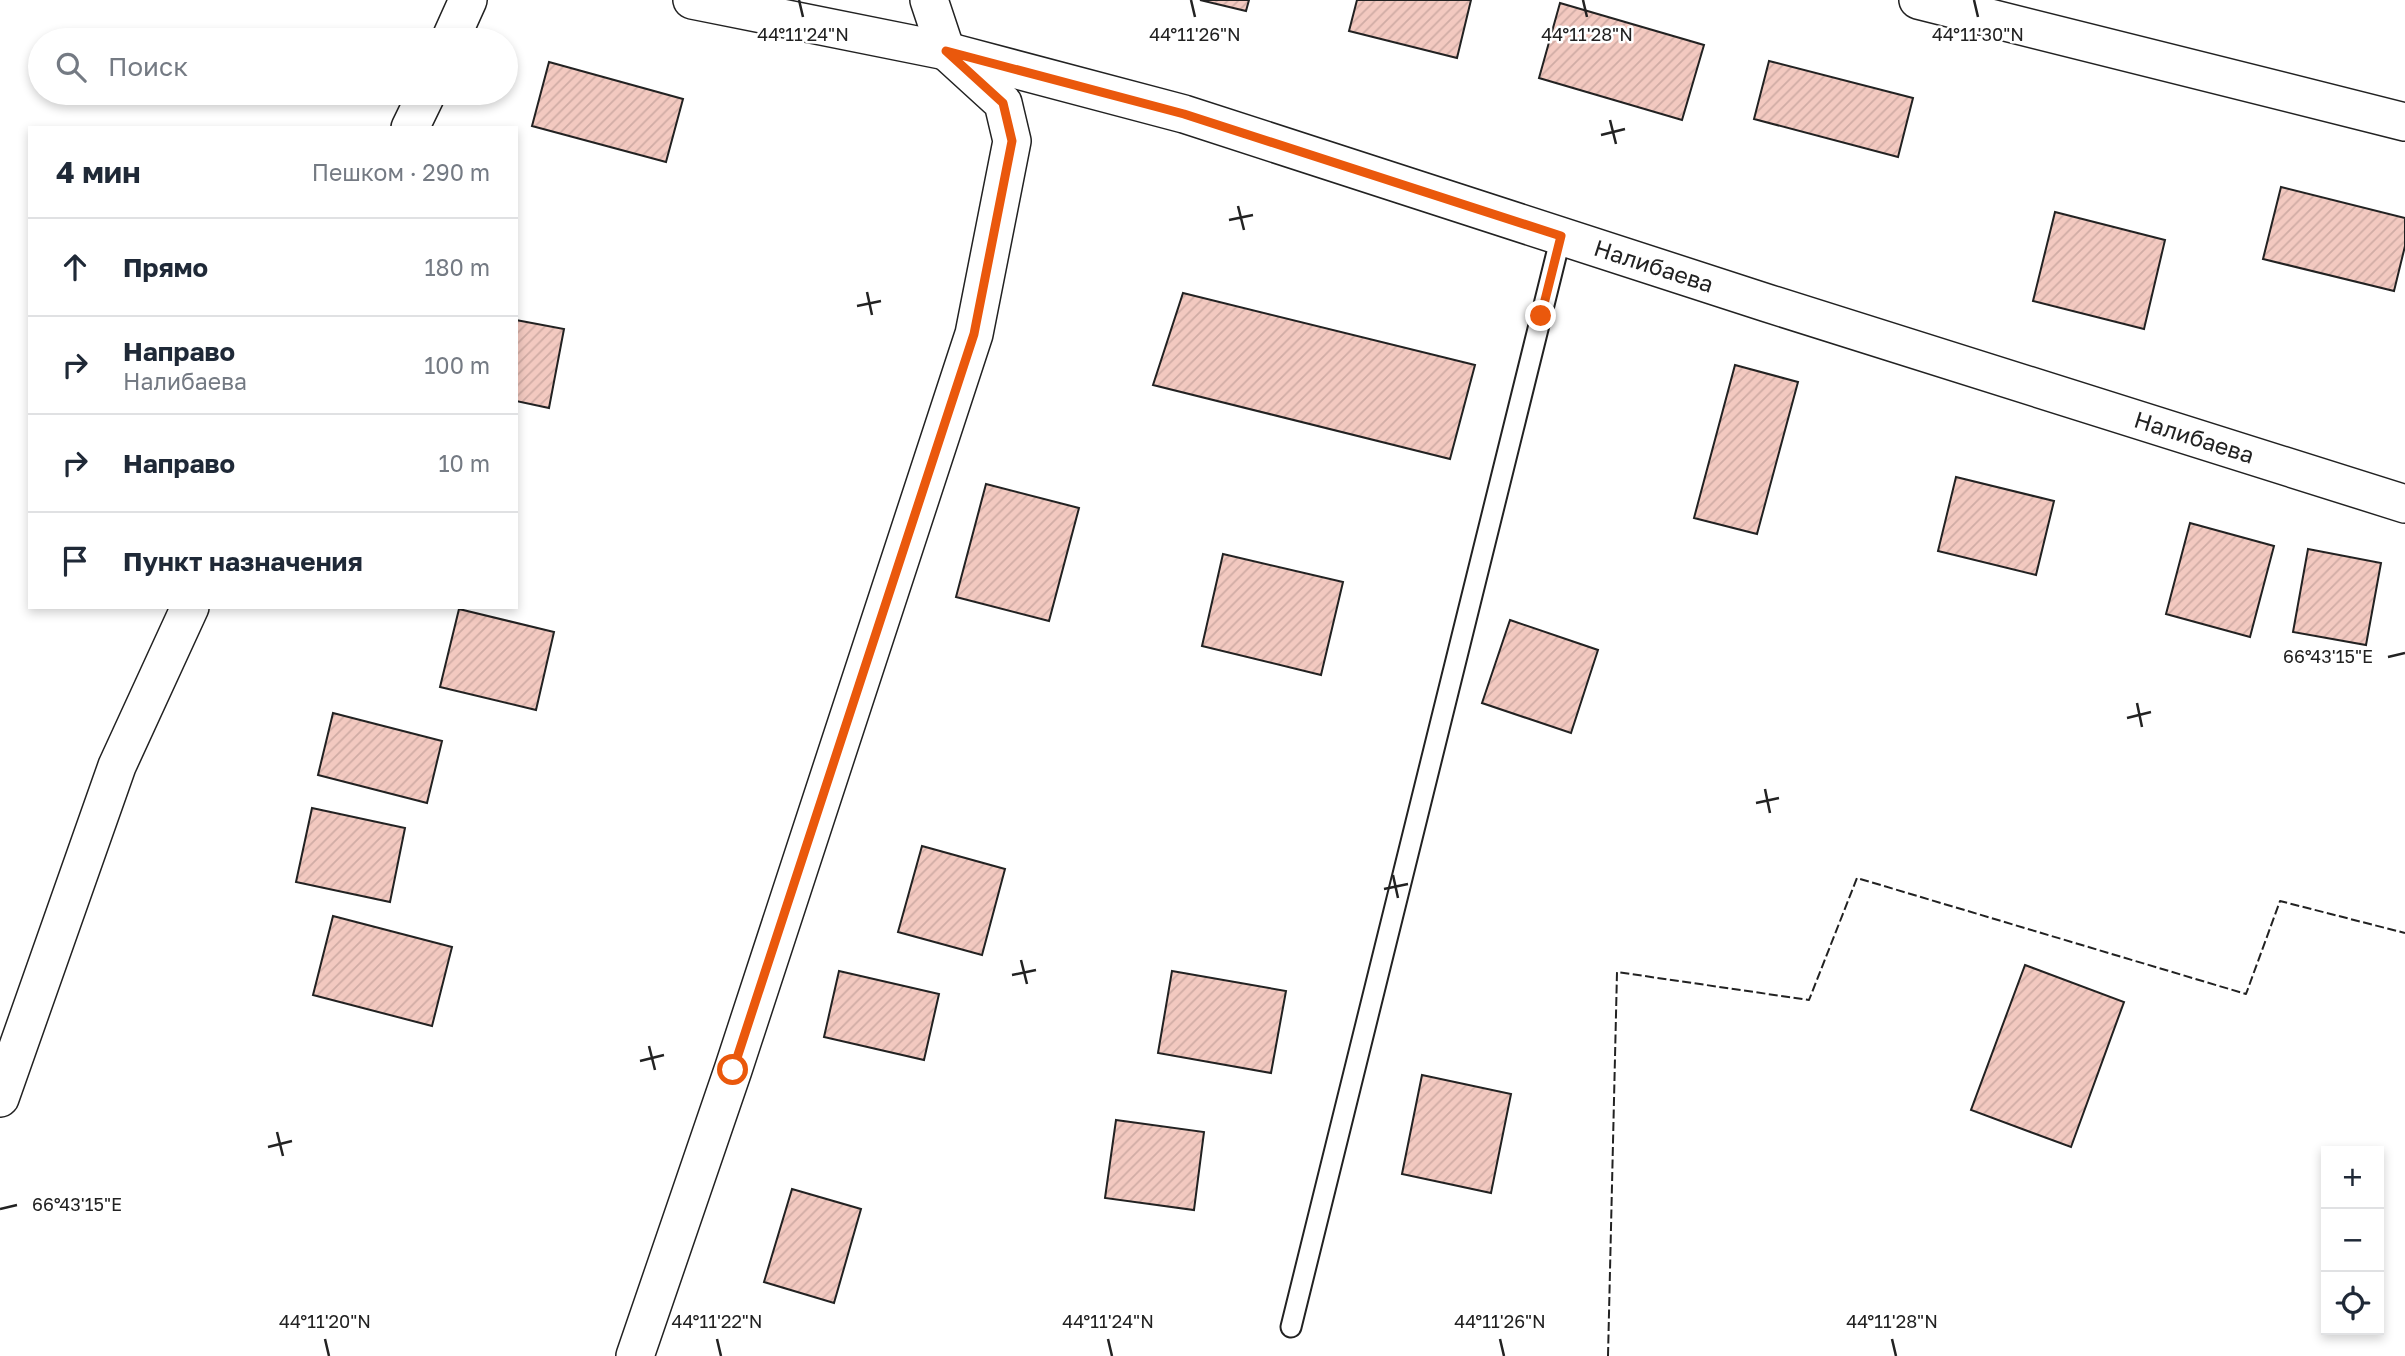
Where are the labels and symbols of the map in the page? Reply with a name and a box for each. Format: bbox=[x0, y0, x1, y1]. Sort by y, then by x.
text: 44°11'24"N bbox=[757, 23, 849, 45]
text: 44°11'26"N bbox=[1149, 23, 1241, 45]
text: 44°11'28"N bbox=[1541, 23, 1633, 45]
text: 44°11'30"N bbox=[1932, 23, 2024, 45]
street label: Налибаева bbox=[1591, 233, 1717, 298]
route end bbox=[1525, 300, 1556, 331]
street label: Налибаева bbox=[2131, 405, 2258, 469]
text: 66°43'15"E bbox=[2283, 645, 2373, 667]
route start bbox=[717, 1054, 748, 1085]
text: 66°43'15"E bbox=[32, 1193, 122, 1215]
text: 44°11'20"N bbox=[279, 1310, 371, 1332]
text: 44°11'22"N bbox=[671, 1310, 763, 1332]
text: 44°11'24"N bbox=[1062, 1310, 1154, 1332]
text: 44°11'26"N bbox=[1454, 1310, 1546, 1332]
text: 44°11'28"N bbox=[1846, 1310, 1938, 1332]

